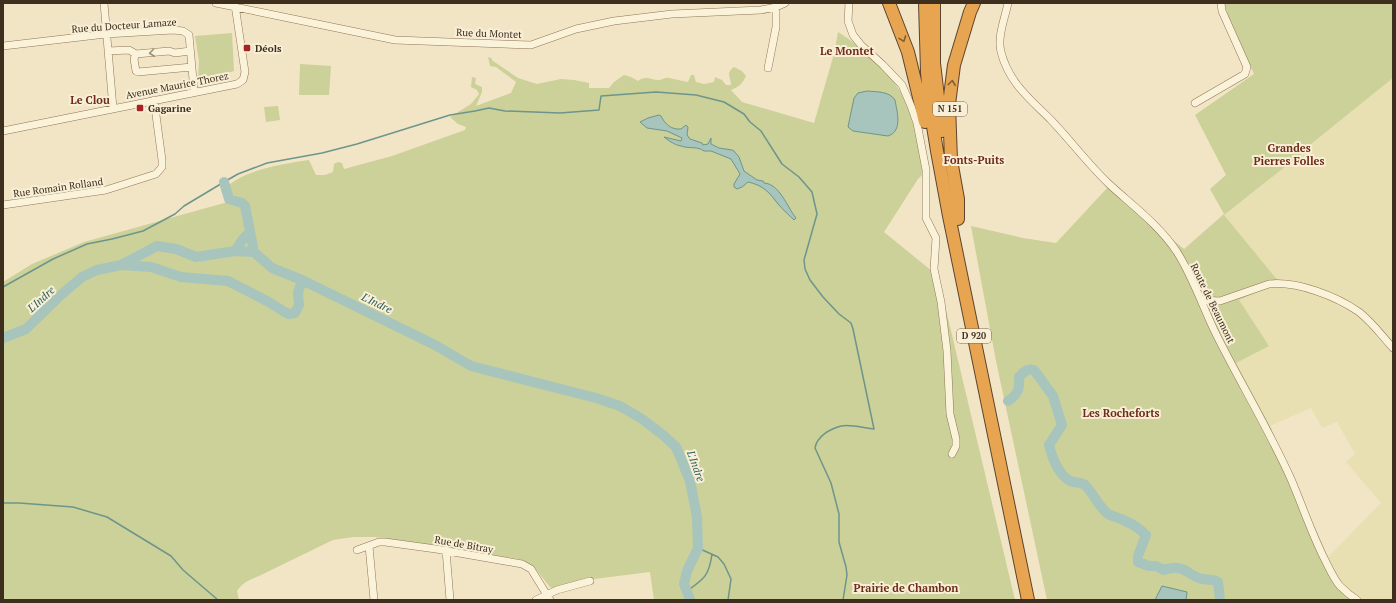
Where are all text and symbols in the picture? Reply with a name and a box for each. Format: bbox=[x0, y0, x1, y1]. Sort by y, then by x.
street label: Rue du Docteur Lamaze bbox=[71, 15, 177, 36]
street label: Rue du Montet bbox=[456, 26, 522, 41]
one-way arrow bbox=[899, 36, 907, 43]
place label: Déols bbox=[255, 42, 282, 55]
marker: Déols bbox=[242, 43, 252, 53]
district label: Le Montet bbox=[820, 44, 875, 58]
one-way arrow bbox=[149, 48, 155, 57]
street label: Avenue Maurice Thorez bbox=[124, 69, 230, 102]
one-way arrow bbox=[947, 80, 956, 86]
district label: Le Clou bbox=[70, 93, 110, 107]
place label: Gagarine bbox=[148, 102, 192, 115]
road number: N 151 bbox=[933, 102, 967, 116]
marker: Gagarine bbox=[135, 103, 145, 113]
district label: Grandes Pierres Folles bbox=[1254, 141, 1325, 168]
district label: Fonts-Puits bbox=[944, 153, 1004, 167]
street label: Rue Romain Rolland bbox=[12, 175, 104, 200]
street label: Route de Beaumont bbox=[1188, 261, 1238, 346]
water label: L'Indre bbox=[24, 283, 58, 316]
water label: L'Indre bbox=[359, 289, 394, 316]
road number: D 920 bbox=[957, 329, 991, 343]
district label: Les Rocheforts bbox=[1082, 406, 1160, 420]
water label: L'Indre bbox=[684, 448, 708, 483]
street label: Rue de Bitray bbox=[434, 533, 495, 556]
district label: Prairie de Chambon bbox=[854, 581, 958, 595]

